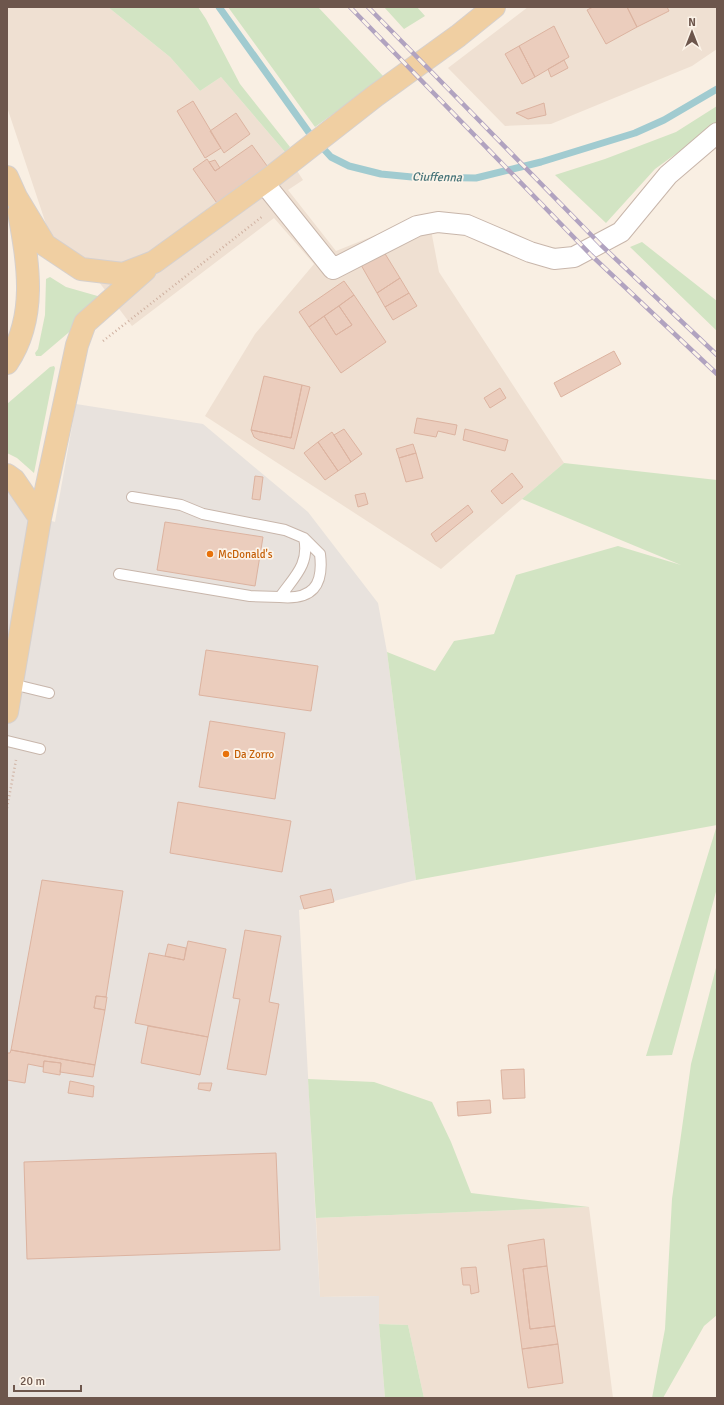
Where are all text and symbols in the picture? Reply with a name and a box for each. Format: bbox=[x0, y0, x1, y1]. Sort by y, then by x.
north arrow bbox=[672, 12, 712, 52]
text: N bbox=[688, 16, 696, 29]
water label: Ciuffenna bbox=[412, 170, 463, 185]
place label: McDonald's bbox=[218, 548, 273, 561]
marker: McDonald's bbox=[205, 549, 215, 559]
place label: Da Zorro bbox=[234, 748, 275, 761]
marker: Da Zorro bbox=[221, 749, 231, 759]
scale bar bbox=[14, 1367, 81, 1393]
text: 20 m bbox=[20, 1374, 45, 1389]

